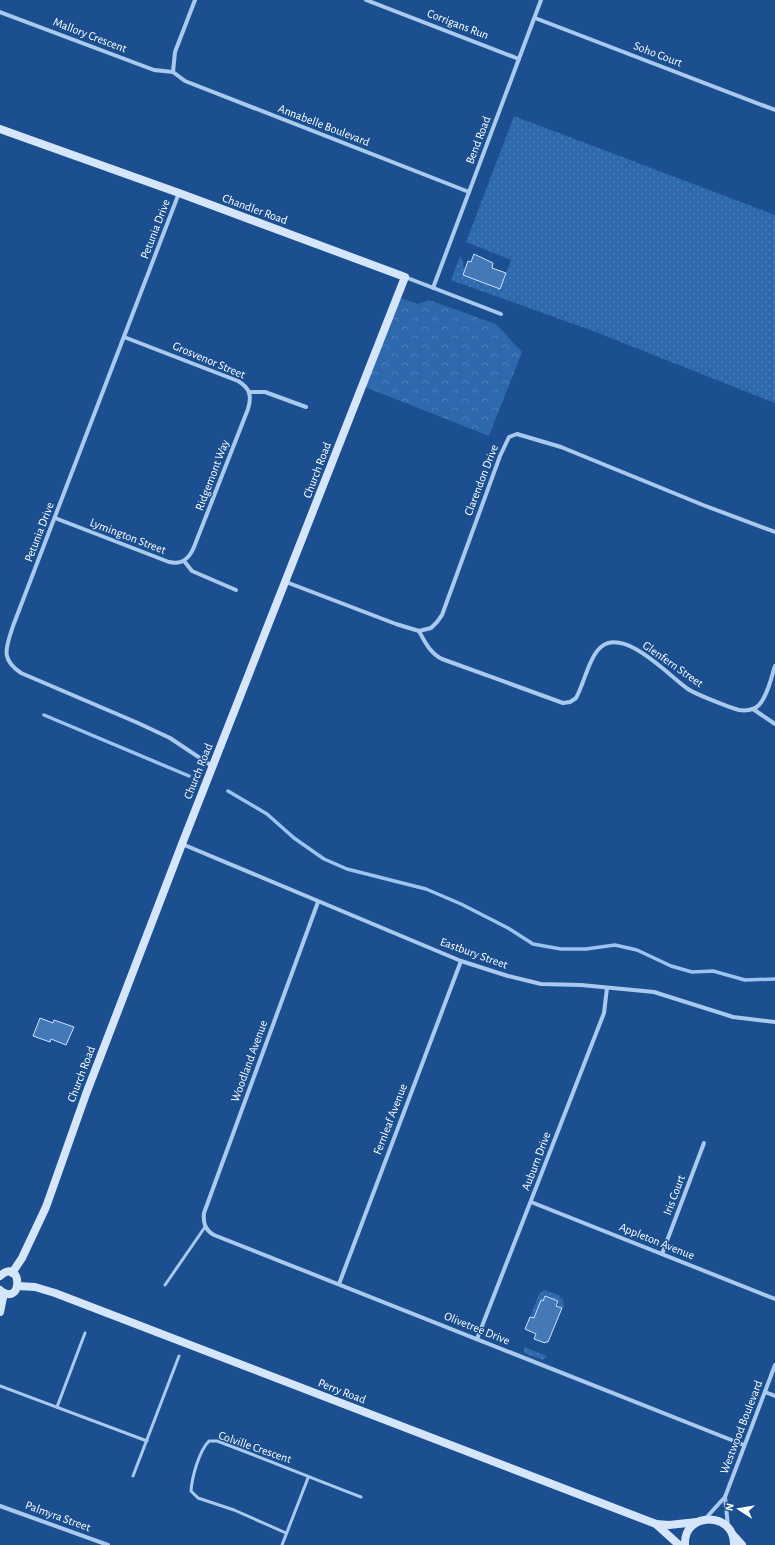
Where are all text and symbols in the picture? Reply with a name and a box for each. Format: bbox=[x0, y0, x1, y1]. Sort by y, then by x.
street label: Corrigans Run bbox=[426, 7, 490, 41]
street label: Mallory Crescent bbox=[51, 15, 129, 56]
street label: Soho Court bbox=[632, 39, 684, 69]
street label: Annabelle Boulevard bbox=[277, 102, 371, 148]
street label: Bend Road bbox=[463, 114, 493, 166]
street label: Chandler Road bbox=[221, 192, 289, 226]
street label: Petunia Drive bbox=[138, 198, 172, 260]
street label: Grosvenor Street bbox=[171, 339, 247, 381]
street label: Ridgemont Way bbox=[193, 438, 232, 513]
street label: Church Road bbox=[301, 440, 333, 500]
street label: Clarendon Drive bbox=[462, 443, 500, 517]
street label: Petunia Drive bbox=[22, 501, 56, 563]
street label: Lymington Street bbox=[88, 516, 168, 557]
street label: Glenfern Street bbox=[641, 639, 706, 689]
street label: Church Road bbox=[181, 741, 215, 801]
street label: Eastbury Street bbox=[438, 935, 510, 972]
street label: Woodland Avenue bbox=[229, 1019, 269, 1103]
street label: Church Road bbox=[65, 1044, 97, 1104]
street label: Fernleaf Avenue bbox=[371, 1082, 409, 1156]
street label: Auburn Drive bbox=[519, 1130, 553, 1192]
street label: Iris Court bbox=[661, 1173, 687, 1217]
street label: Appleton Avenue bbox=[618, 1220, 696, 1262]
street label: Olivetree Drive bbox=[442, 1309, 512, 1347]
street label: Perry Road bbox=[316, 1376, 368, 1407]
street label: Westwood Boulevard bbox=[718, 1379, 764, 1475]
street label: Colville Crescent bbox=[217, 1429, 293, 1465]
north arrow bbox=[719, 1489, 759, 1529]
street label: Palmyra Street bbox=[23, 1499, 92, 1534]
text: N bbox=[724, 1502, 736, 1512]

